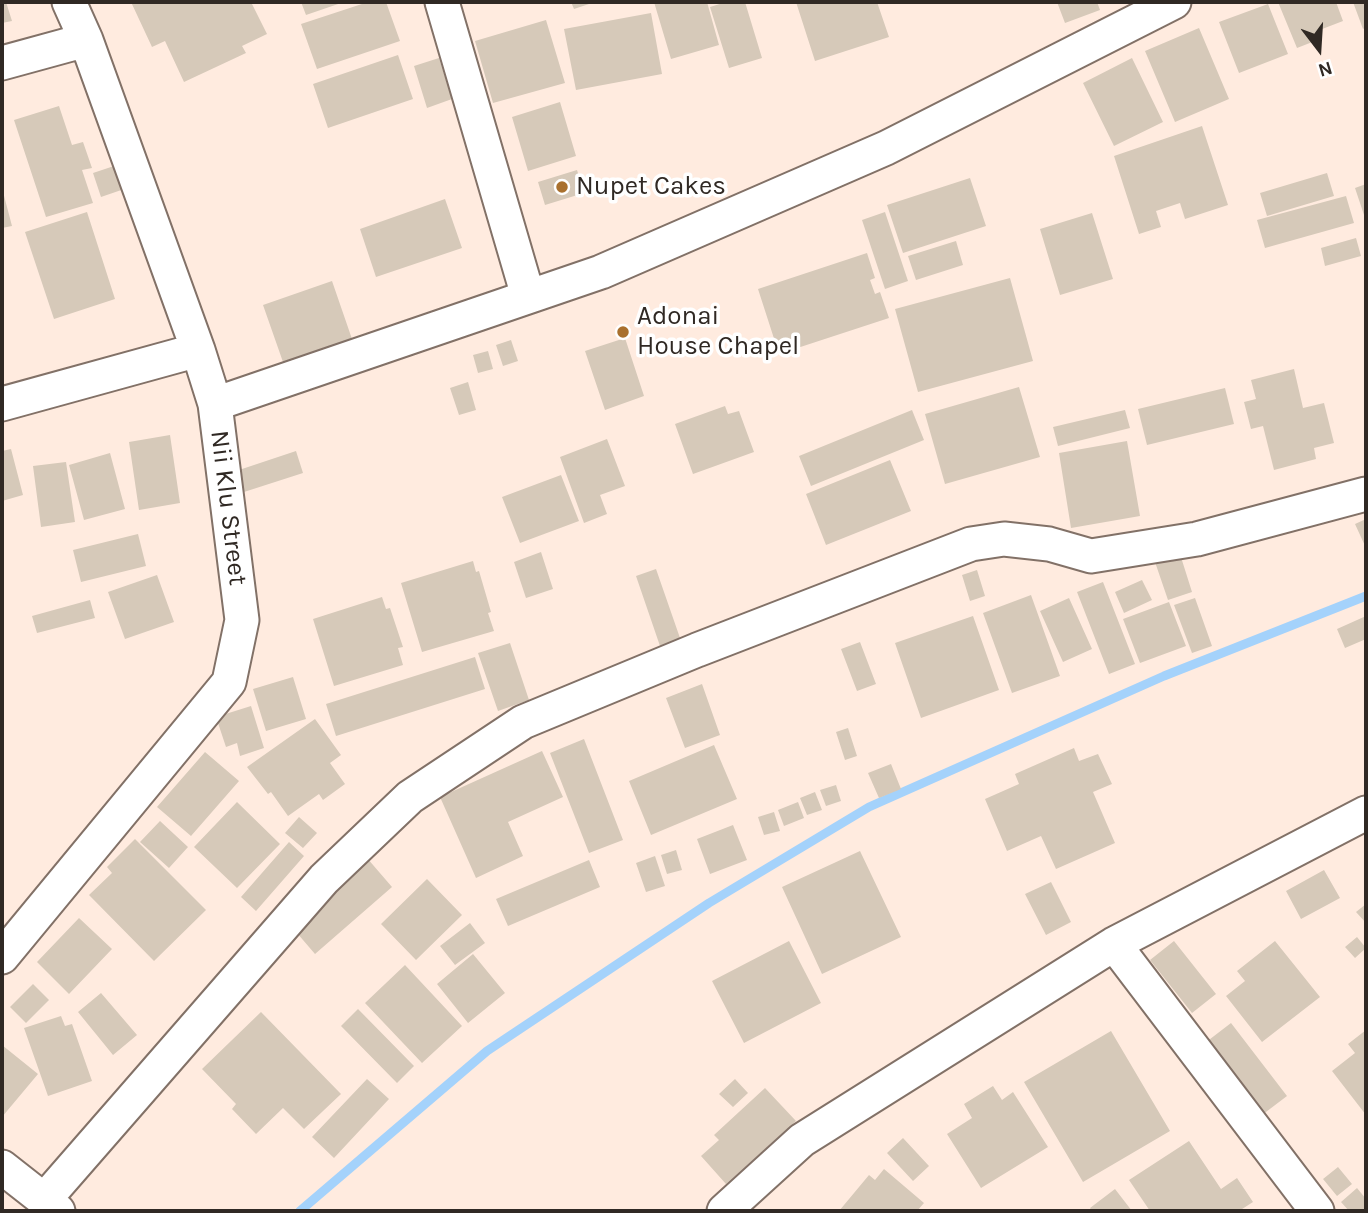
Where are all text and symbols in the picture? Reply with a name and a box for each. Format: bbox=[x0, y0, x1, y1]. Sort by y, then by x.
north arrow bbox=[1284, 14, 1354, 84]
text: N bbox=[1315, 57, 1335, 82]
place label: Nupet Cakes bbox=[576, 171, 726, 203]
marker: Nupet Cakes bbox=[554, 179, 570, 195]
place label: Adonai House Chapel bbox=[637, 301, 799, 362]
marker: Adonai House Chapel bbox=[615, 324, 631, 340]
street label: Nii Klu Street bbox=[203, 429, 253, 587]

